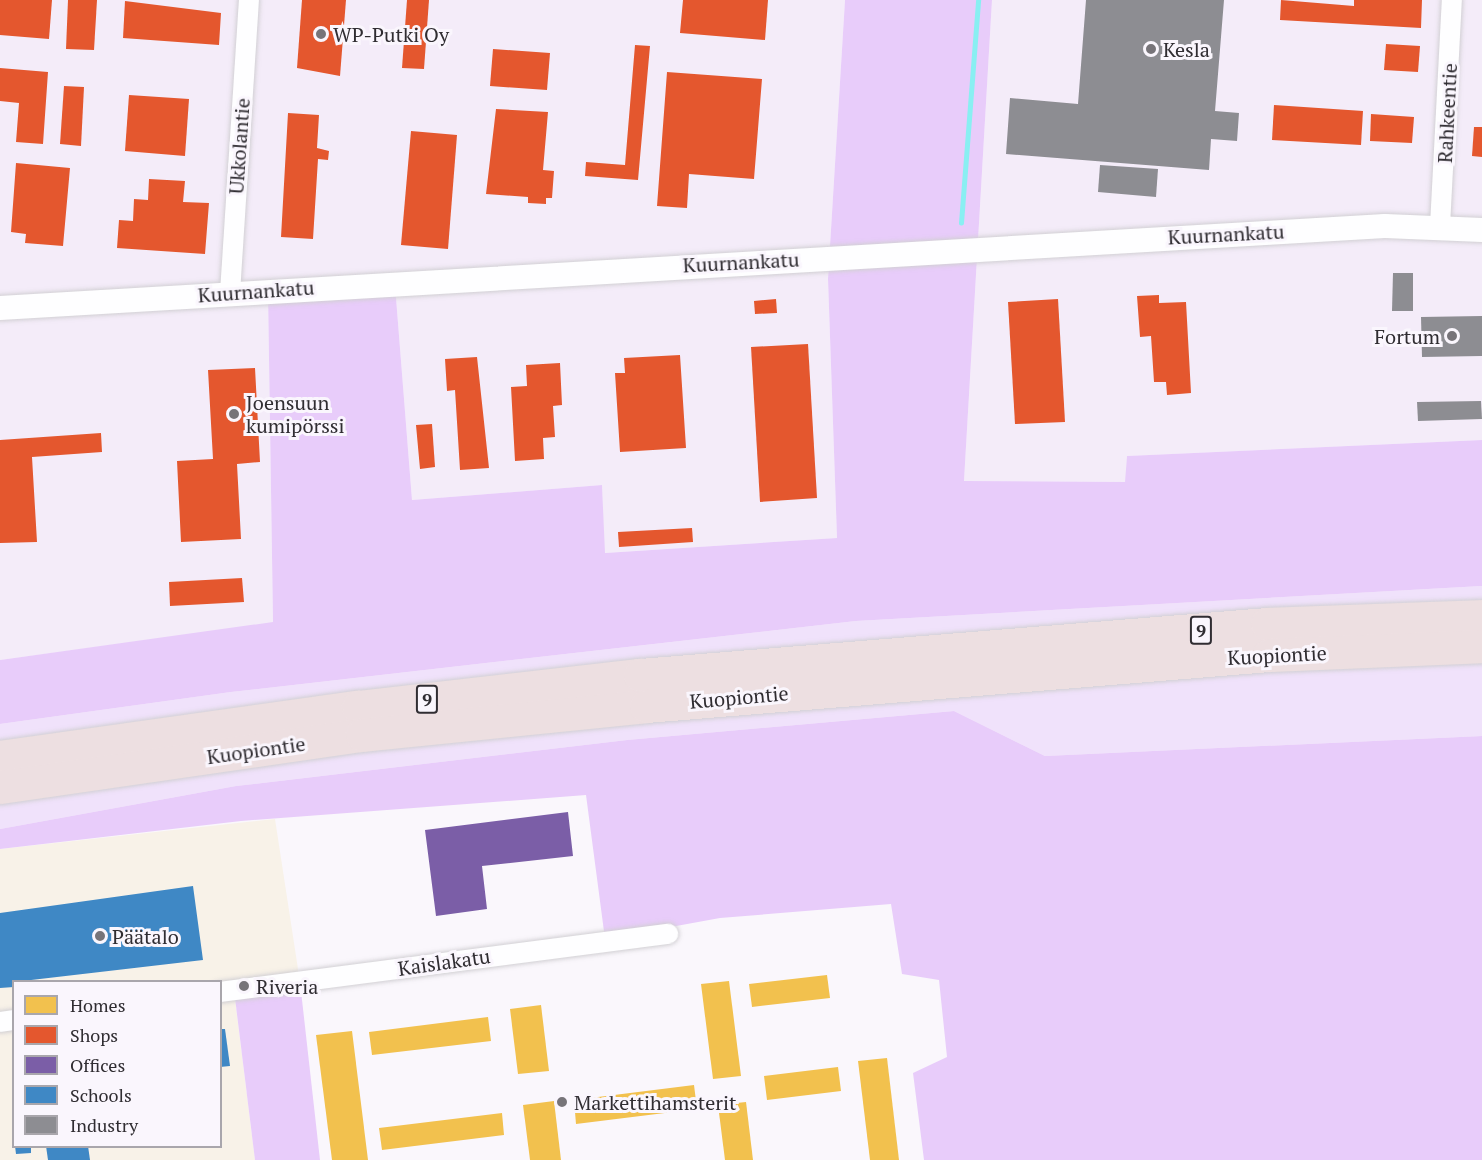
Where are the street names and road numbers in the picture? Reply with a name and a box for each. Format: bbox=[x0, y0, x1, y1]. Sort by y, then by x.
street label: Rahkeentie bbox=[1432, 62, 1462, 164]
street label: Ukkolantie bbox=[224, 97, 254, 195]
street label: Kuurnankatu bbox=[1167, 219, 1285, 249]
street label: Kuurnankatu bbox=[682, 247, 800, 277]
street label: Kuurnankatu bbox=[197, 275, 315, 307]
road number: 9 bbox=[1189, 615, 1213, 645]
street label: Kuopiontie bbox=[1227, 640, 1327, 670]
street label: Kuopiontie bbox=[689, 681, 789, 713]
road number: 9 bbox=[415, 684, 439, 714]
street label: Kuopiontie bbox=[205, 731, 307, 769]
street label: Kaislakatu bbox=[396, 944, 492, 980]

